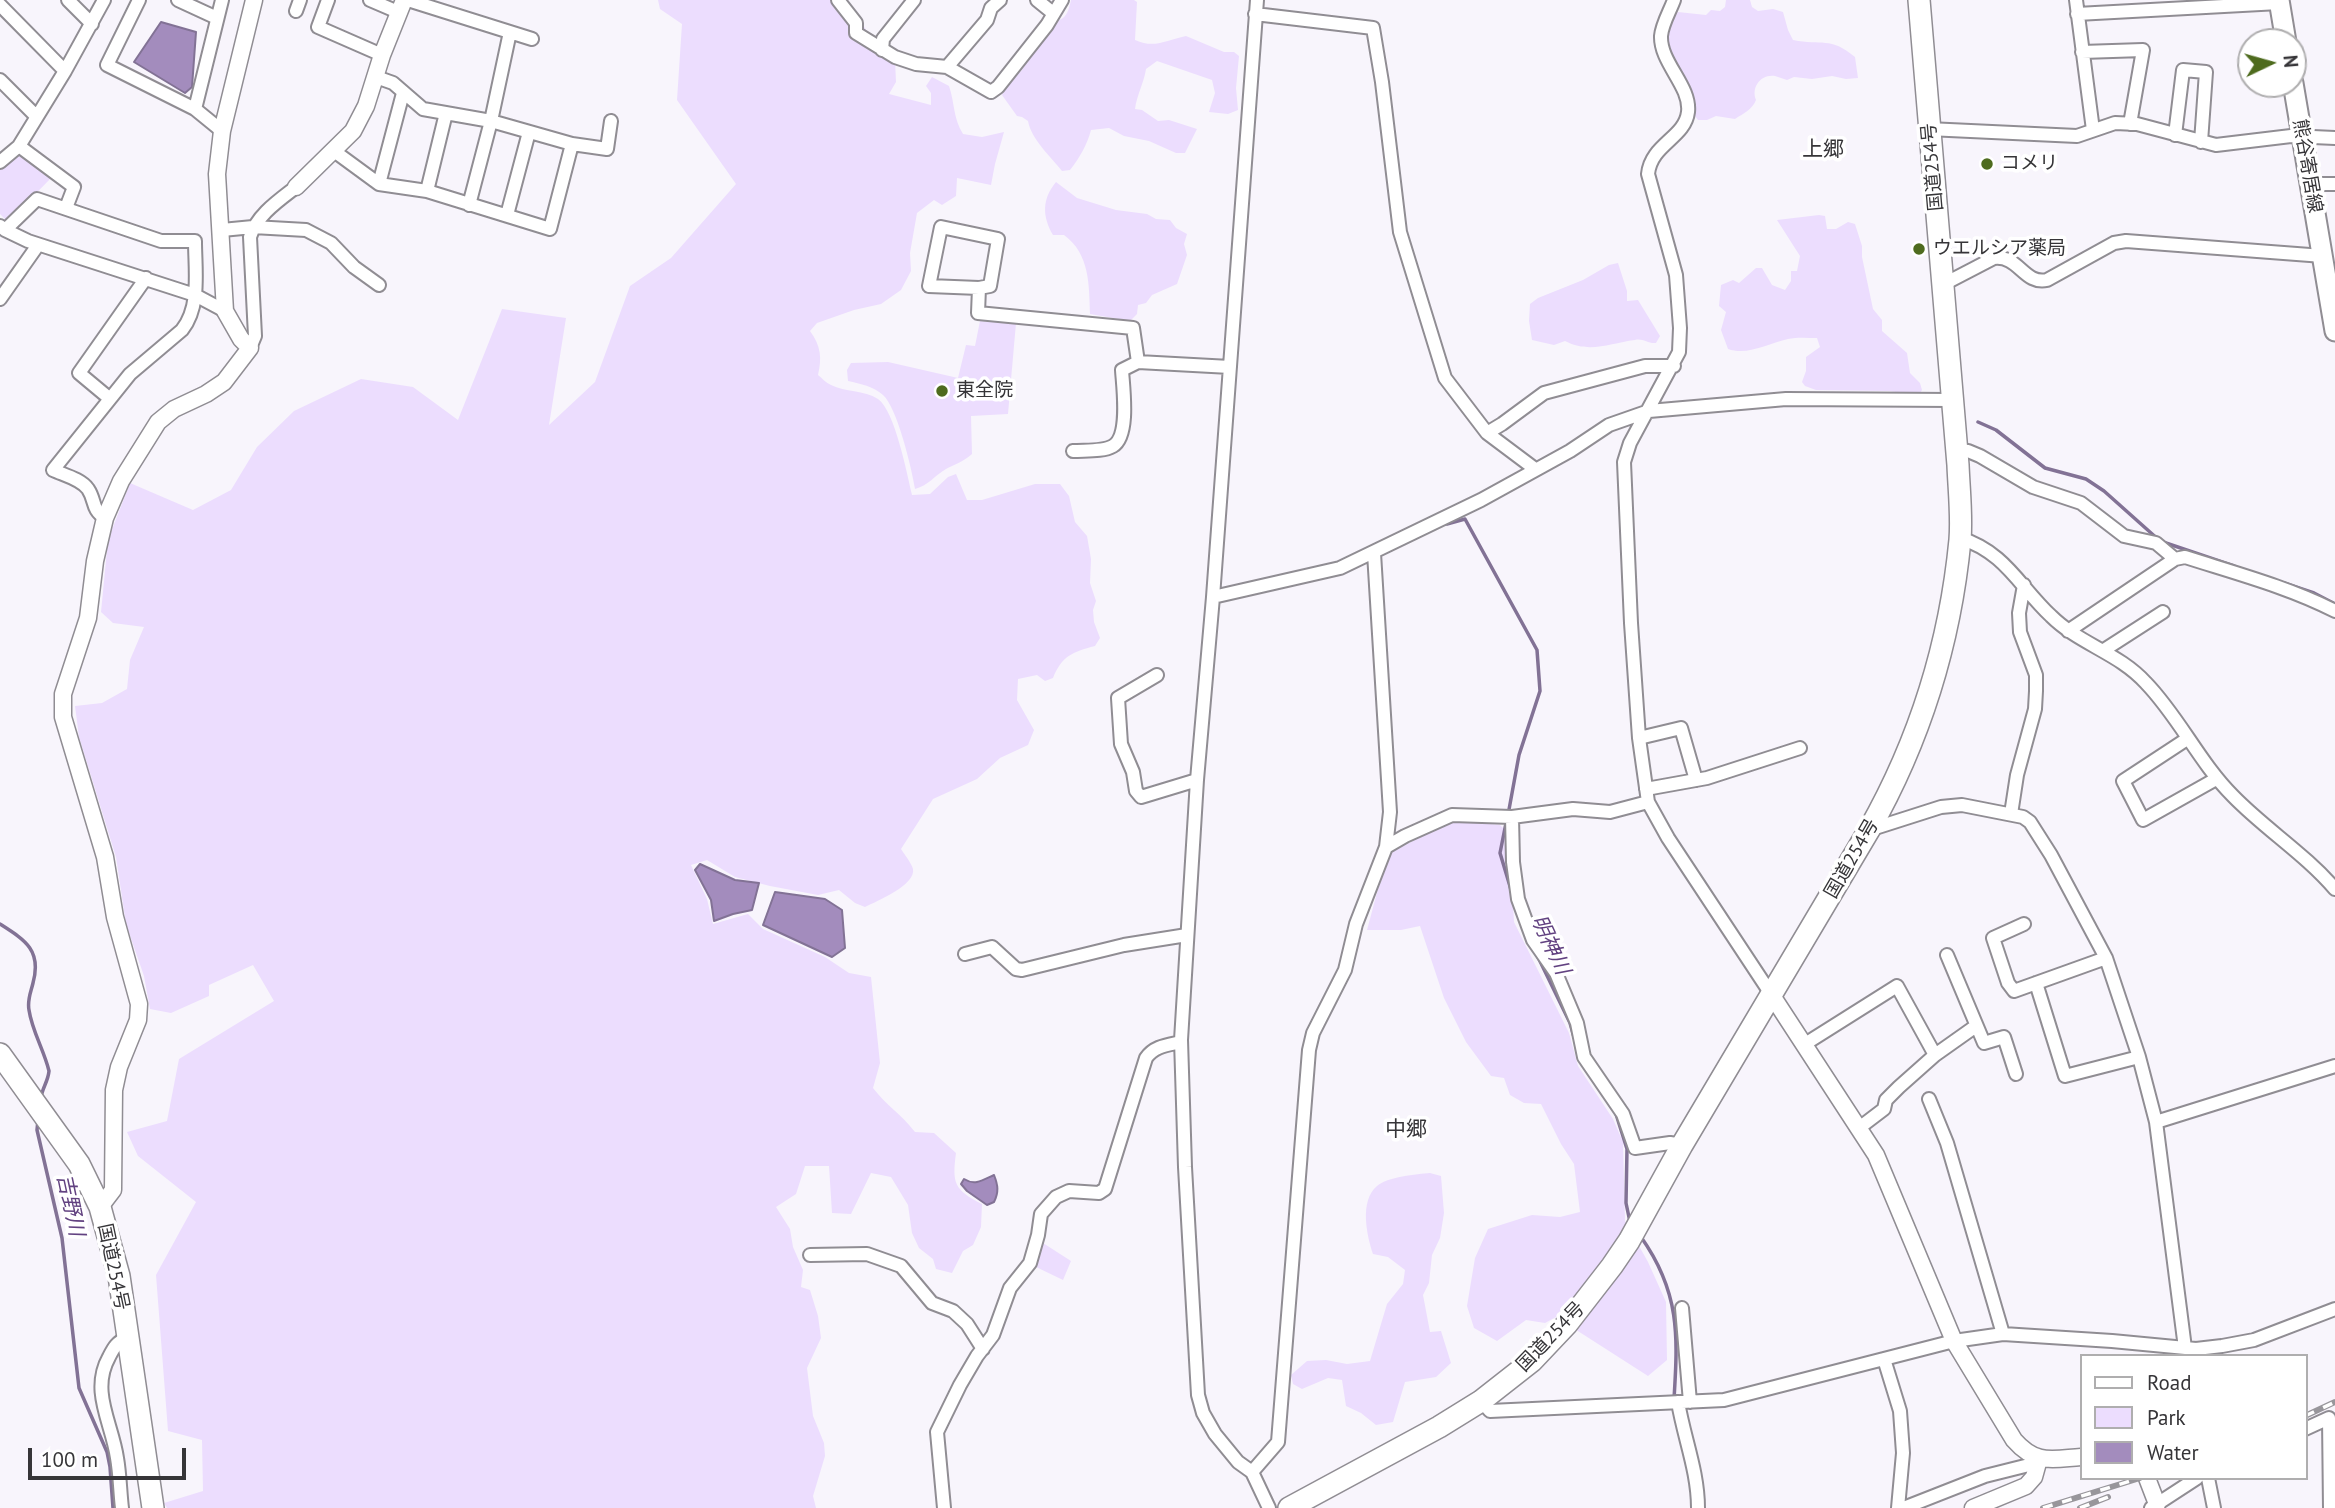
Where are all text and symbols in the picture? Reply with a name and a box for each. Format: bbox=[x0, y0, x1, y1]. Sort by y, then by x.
north arrow bbox=[2237, 28, 2307, 98]
text: N bbox=[2278, 54, 2303, 69]
street label: 熊谷寄居線 bbox=[2288, 117, 2326, 215]
street label: 国道254号 bbox=[1918, 122, 1948, 212]
district label: 上郷 bbox=[1802, 137, 1844, 163]
place label: コメリ bbox=[2001, 153, 2058, 175]
marker: コメリ bbox=[1979, 156, 1995, 172]
place label: ウエルシア薬局 bbox=[1933, 238, 2066, 260]
marker: ウエルシア薬局 bbox=[1911, 241, 1927, 257]
place label: 東全院 bbox=[956, 380, 1013, 402]
marker: 東全院 bbox=[934, 383, 950, 399]
street label: 国道254号 bbox=[1820, 815, 1884, 903]
water label: 明神川 bbox=[1525, 911, 1575, 979]
district label: 中郷 bbox=[1385, 1117, 1427, 1143]
water label: 吉野川 bbox=[51, 1172, 89, 1238]
street label: 国道254号 bbox=[93, 1222, 133, 1312]
street label: 国道254号 bbox=[1512, 1297, 1590, 1377]
legend bbox=[2080, 1354, 2307, 1480]
text: Road bbox=[2147, 1369, 2191, 1396]
text: Park bbox=[2147, 1404, 2186, 1431]
scale bar bbox=[32, 1434, 189, 1478]
text: Water bbox=[2147, 1439, 2199, 1466]
text: 100 m bbox=[41, 1446, 98, 1473]

